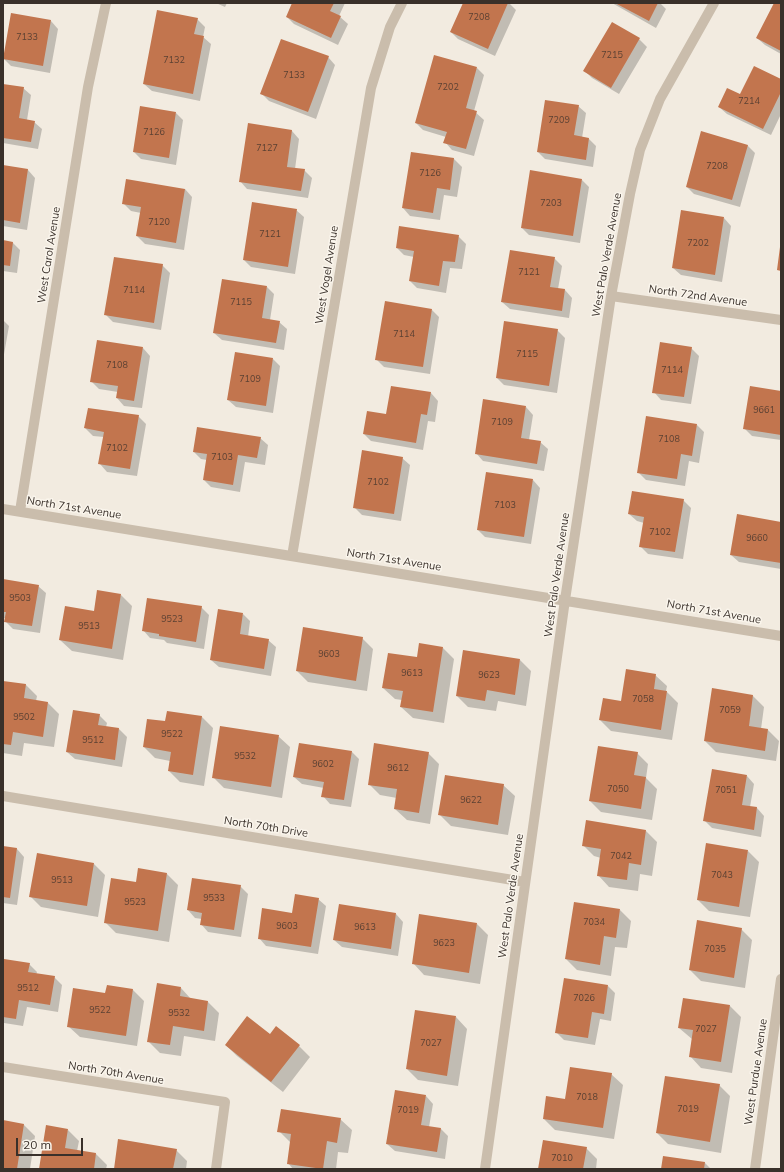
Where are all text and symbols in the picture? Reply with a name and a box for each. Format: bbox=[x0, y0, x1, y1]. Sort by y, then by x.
house number: 7208 bbox=[468, 12, 490, 22]
house number: 7133 bbox=[16, 32, 38, 42]
house number: 7215 bbox=[601, 50, 623, 60]
house number: 7132 bbox=[163, 55, 185, 65]
house number: 7133 bbox=[283, 70, 305, 80]
house number: 7202 bbox=[437, 82, 459, 92]
house number: 7214 bbox=[738, 96, 760, 106]
house number: 7209 bbox=[548, 115, 570, 125]
house number: 7126 bbox=[143, 127, 165, 137]
house number: 7127 bbox=[256, 143, 278, 153]
house number: 7208 bbox=[706, 161, 728, 171]
house number: 7126 bbox=[419, 168, 441, 178]
street label: West Palo Verde Avenue bbox=[590, 192, 624, 318]
house number: 7203 bbox=[540, 198, 562, 208]
street label: West Carol Avenue bbox=[35, 206, 63, 304]
house number: 7120 bbox=[148, 217, 170, 227]
street label: West Vogel Avenue bbox=[313, 225, 341, 325]
house number: 7121 bbox=[259, 229, 281, 239]
house number: 7202 bbox=[687, 238, 709, 248]
house number: 7121 bbox=[518, 267, 540, 277]
street label: North 72nd Avenue bbox=[648, 283, 748, 309]
house number: 7114 bbox=[123, 285, 145, 295]
house number: 7115 bbox=[230, 297, 252, 307]
house number: 7114 bbox=[393, 329, 415, 339]
house number: 7115 bbox=[516, 349, 538, 359]
house number: 7108 bbox=[106, 360, 128, 370]
house number: 7114 bbox=[661, 365, 683, 375]
house number: 7109 bbox=[239, 374, 261, 384]
house number: 9661 bbox=[753, 405, 775, 415]
house number: 7109 bbox=[491, 417, 513, 427]
house number: 7108 bbox=[658, 434, 680, 444]
house number: 7102 bbox=[106, 443, 128, 453]
house number: 7103 bbox=[211, 452, 233, 462]
house number: 7102 bbox=[367, 477, 389, 487]
street label: North 71st Avenue bbox=[26, 494, 122, 522]
house number: 7103 bbox=[494, 500, 516, 510]
street label: West Palo Verde Avenue bbox=[542, 512, 572, 638]
house number: 7102 bbox=[649, 527, 671, 537]
house number: 9660 bbox=[746, 533, 768, 543]
street label: North 71st Avenue bbox=[346, 546, 442, 574]
house number: 9503 bbox=[9, 593, 31, 603]
street label: North 71st Avenue bbox=[666, 597, 762, 627]
house number: 9523 bbox=[161, 614, 183, 624]
house number: 9513 bbox=[78, 621, 100, 631]
house number: 9603 bbox=[318, 649, 340, 659]
house number: 9613 bbox=[401, 668, 423, 678]
house number: 9623 bbox=[478, 670, 500, 680]
house number: 7058 bbox=[632, 694, 654, 704]
house number: 7059 bbox=[719, 705, 741, 715]
house number: 9502 bbox=[13, 712, 35, 722]
house number: 9522 bbox=[161, 729, 183, 739]
house number: 9512 bbox=[82, 735, 104, 745]
house number: 9532 bbox=[234, 751, 256, 761]
house number: 9602 bbox=[312, 759, 334, 769]
house number: 9612 bbox=[387, 763, 409, 773]
house number: 7050 bbox=[607, 784, 629, 794]
house number: 7051 bbox=[715, 785, 737, 795]
house number: 9622 bbox=[460, 795, 482, 805]
street label: North 70th Drive bbox=[223, 814, 309, 840]
street label: West Palo Verde Avenue bbox=[496, 833, 526, 959]
house number: 7042 bbox=[610, 851, 632, 861]
house number: 7043 bbox=[711, 870, 733, 880]
house number: 9513 bbox=[51, 875, 73, 885]
house number: 9533 bbox=[203, 893, 225, 903]
house number: 9523 bbox=[124, 897, 146, 907]
house number: 7034 bbox=[583, 917, 605, 927]
house number: 9603 bbox=[276, 921, 298, 931]
house number: 9613 bbox=[354, 922, 376, 932]
house number: 9623 bbox=[433, 938, 455, 948]
house number: 7035 bbox=[704, 944, 726, 954]
house number: 9512 bbox=[17, 983, 39, 993]
house number: 7026 bbox=[573, 993, 595, 1003]
house number: 9522 bbox=[89, 1005, 111, 1015]
house number: 9532 bbox=[168, 1008, 190, 1018]
street label: West Purdue Avenue bbox=[742, 1018, 770, 1126]
house number: 7027 bbox=[695, 1024, 717, 1034]
house number: 7027 bbox=[420, 1038, 442, 1048]
street label: North 70th Avenue bbox=[67, 1059, 165, 1087]
house number: 7018 bbox=[576, 1092, 598, 1102]
house number: 7019 bbox=[677, 1104, 699, 1114]
house number: 7019 bbox=[397, 1105, 419, 1115]
scale bar bbox=[18, 1130, 85, 1156]
text: 20 m bbox=[23, 1137, 51, 1152]
house number: 7010 bbox=[551, 1153, 573, 1163]

